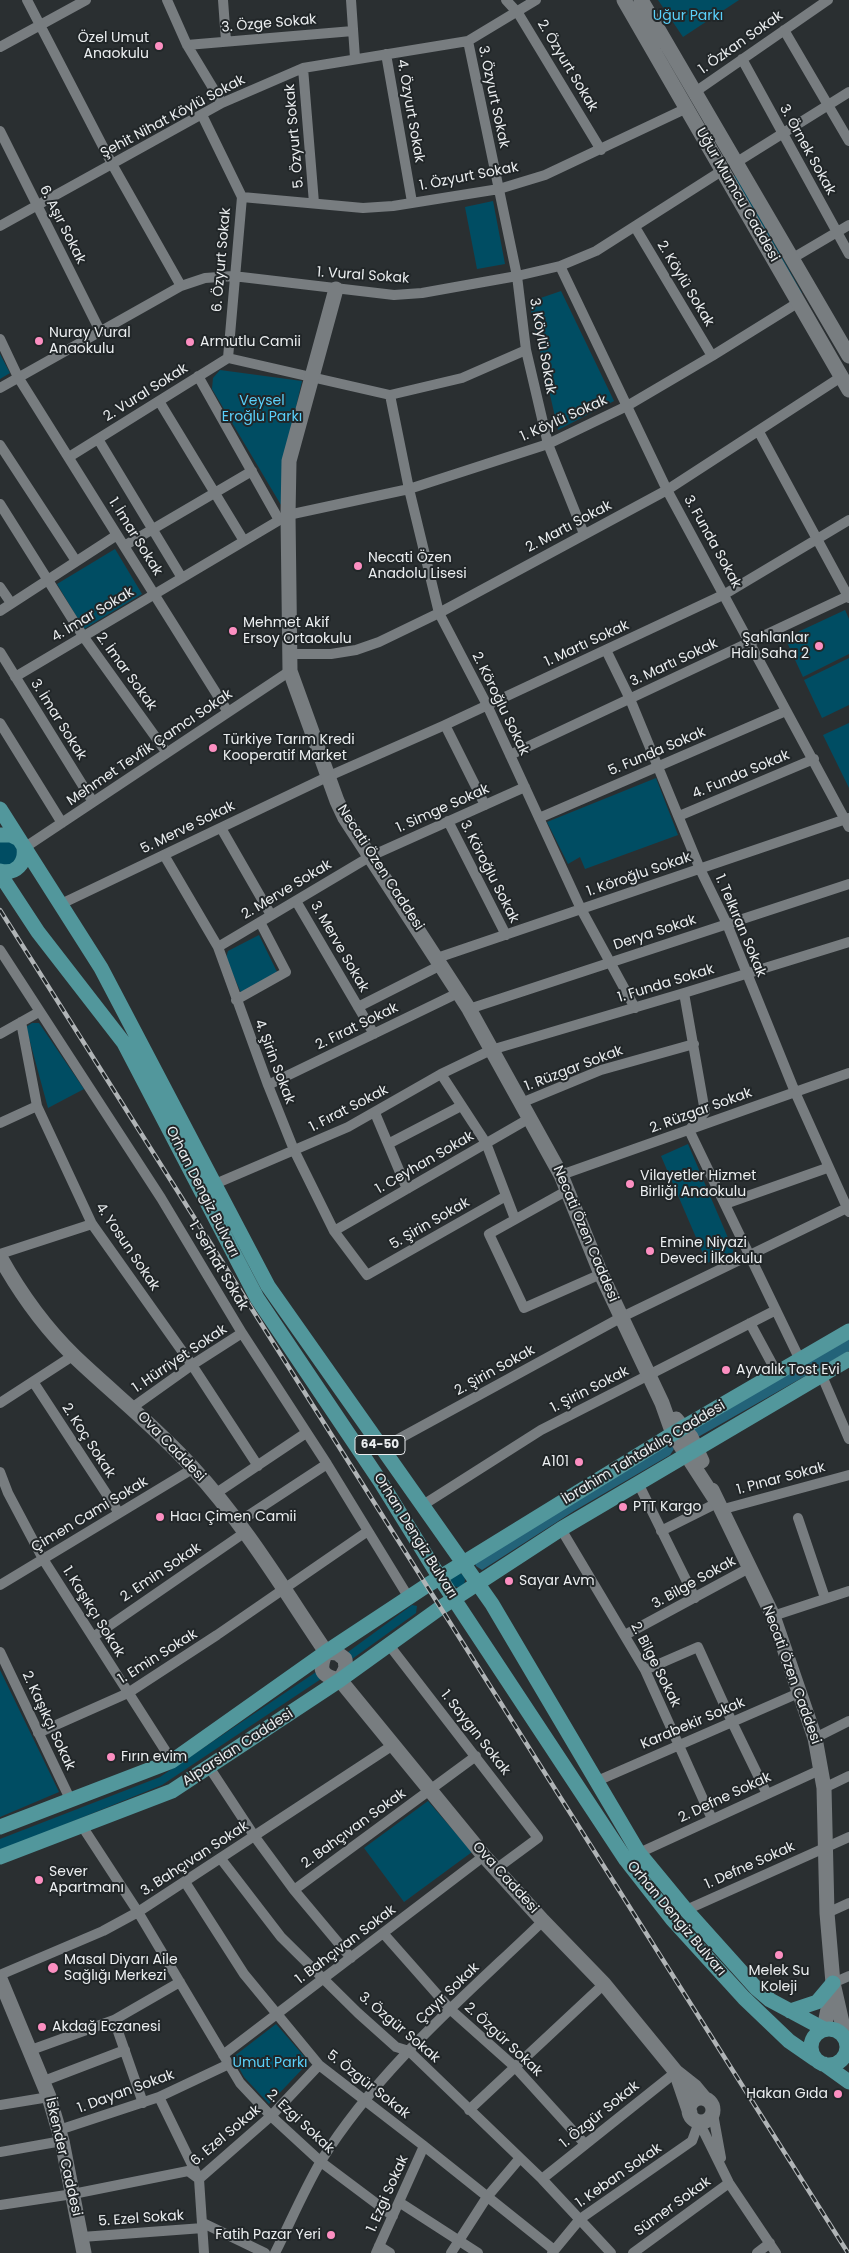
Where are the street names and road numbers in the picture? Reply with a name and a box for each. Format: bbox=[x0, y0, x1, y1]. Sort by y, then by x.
street label: 1. Özkan Sokak bbox=[696, 8, 786, 78]
street label: 3. Özge Sokak bbox=[221, 11, 317, 37]
street label: 2. Özyurt Sokak bbox=[533, 17, 601, 115]
street label: 3. Özyurt Sokak bbox=[474, 44, 512, 150]
street label: 4. Özyurt Sokak bbox=[393, 58, 427, 164]
street label: Şehit Nihat Köylü Sokak bbox=[98, 72, 248, 162]
street label: 5. Özyurt Sokak bbox=[282, 83, 308, 189]
street label: 3. Örnek Sokak bbox=[775, 102, 839, 198]
street label: Uğur Mumcu Caddesi bbox=[692, 125, 782, 265]
street label: 1. Özyurt Sokak bbox=[418, 159, 520, 195]
street label: 6. Aşır Sokak bbox=[35, 183, 89, 267]
street label: 6. Özyurt Sokak bbox=[209, 207, 235, 313]
street label: 2. Köylü Sokak bbox=[653, 238, 717, 330]
street label: 1. Vural Sokak bbox=[316, 264, 410, 288]
street label: 3. Köylü Sokak bbox=[525, 297, 559, 395]
street label: 2. Vural Sokak bbox=[101, 360, 191, 426]
street label: 1. Köylü Sokak bbox=[518, 392, 610, 446]
street label: 3. Funda Sokak bbox=[680, 493, 744, 591]
street label: 1. İmar Sokak bbox=[104, 495, 166, 579]
street label: 2. Martı Sokak bbox=[523, 497, 615, 557]
street label: 4. İmar Sokak bbox=[49, 584, 137, 646]
street label: 1. Martı Sokak bbox=[542, 617, 632, 671]
street label: 2. İmar Sokak bbox=[92, 630, 160, 714]
street label: 3. Martı Sokak bbox=[627, 635, 721, 691]
street label: 2. Köroğlu Sokak bbox=[468, 650, 532, 758]
street label: 3. İmar Sokak bbox=[26, 676, 90, 764]
street label: Mehmet Tevfik Çamcı Sokak bbox=[64, 686, 236, 810]
street label: 5. Funda Sokak bbox=[606, 724, 708, 780]
street label: 4. Funda Sokak bbox=[690, 747, 792, 803]
street label: 1. Simge Sokak bbox=[394, 781, 492, 837]
street label: 5. Merve Sokak bbox=[138, 798, 238, 858]
street label: Necati Özen Caddesi bbox=[333, 802, 427, 934]
street label: 3. Köroğlu Sokak bbox=[456, 818, 522, 926]
street label: 1. Köroğlu Sokak bbox=[585, 849, 693, 901]
street label: 2. Merve Sokak bbox=[239, 857, 335, 923]
street label: 1. Telkıran Sokak bbox=[711, 872, 769, 980]
street label: 3. Merve Sokak bbox=[306, 899, 372, 995]
street label: Derya Sokak bbox=[612, 912, 698, 954]
street label: 1. Funda Sokak bbox=[616, 961, 716, 1007]
street label: 2. Fırat Sokak bbox=[313, 1000, 401, 1054]
street label: 4. Şirin Sokak bbox=[250, 1017, 298, 1107]
street label: 1. Rüzgar Sokak bbox=[522, 1043, 626, 1095]
street label: 1. Fırat Sokak bbox=[307, 1082, 391, 1136]
street label: 2. Rüzgar Sokak bbox=[648, 1085, 754, 1137]
street label: Orhan Dengiz Bulvarı bbox=[162, 1124, 242, 1260]
street label: 1. Ceyhan Sokak bbox=[373, 1128, 477, 1198]
street label: Necati Özen Caddesi bbox=[549, 1163, 621, 1305]
street label: 5. Şirin Sokak bbox=[387, 1194, 473, 1254]
street label: 4. Yosun Sokak bbox=[91, 1200, 163, 1294]
street label: 1. Serhat Sokak bbox=[185, 1218, 251, 1314]
street label: 1. Hürriyet Sokak bbox=[130, 1321, 230, 1397]
street label: 2. Şirin Sokak bbox=[452, 1342, 538, 1400]
street label: 1. Şirin Sokak bbox=[548, 1363, 632, 1417]
street label: İbrahim Tahtakılıç Caddesi bbox=[559, 1398, 729, 1508]
street label: 2. Koç Sokak bbox=[58, 1401, 118, 1481]
street label: Ova Caddesi bbox=[133, 1409, 209, 1485]
road number: 64-50 bbox=[355, 1436, 405, 1454]
street label: 1. Pınar Sokak bbox=[735, 1459, 827, 1499]
street label: Orhan Dengiz Bulvarı bbox=[369, 1470, 461, 1602]
street label: Çimen Cami Sokak bbox=[29, 1474, 151, 1556]
street label: 2. Emin Sokak bbox=[118, 1540, 204, 1606]
street label: 3. Bilge Sokak bbox=[649, 1553, 739, 1613]
street label: 1. Kaşıkçı Sokak bbox=[58, 1564, 128, 1660]
street label: Necati Özen Caddesi bbox=[758, 1603, 824, 1747]
street label: 2. Bilge Sokak bbox=[626, 1620, 684, 1710]
street label: 1. Emin Sokak bbox=[115, 1626, 201, 1688]
street label: 2. Kaşıkçı Sokak bbox=[18, 1669, 78, 1773]
street label: 1. Saygın Sokak bbox=[437, 1687, 513, 1779]
street label: Karabekir Sokak bbox=[638, 1695, 748, 1753]
street label: Alparslan Caddesi bbox=[180, 1706, 296, 1790]
street label: 2. Defne Sokak bbox=[676, 1769, 774, 1827]
street label: 2. Bahçıvan Sokak bbox=[299, 1786, 409, 1872]
street label: 3. Bahçıvan Sokak bbox=[138, 1818, 252, 1900]
street label: Ova Caddesi bbox=[468, 1839, 542, 1917]
street label: 1. Defne Sokak bbox=[702, 1839, 798, 1893]
street label: Orhan Dengiz Bulvarı bbox=[623, 1858, 729, 1980]
street label: 1. Bahçıvan Sokak bbox=[293, 1902, 399, 1988]
street label: Çayır Sokak bbox=[413, 1960, 483, 2028]
street label: 3. Özgür Sokak bbox=[355, 1989, 443, 2067]
street label: 2. Özgür Sokak bbox=[461, 2000, 545, 2080]
street label: 5. Özgür Sokak bbox=[323, 2047, 413, 2123]
street label: 1. Dayan Sokak bbox=[75, 2067, 177, 2117]
street label: 1. Özgür Sokak bbox=[557, 2078, 643, 2152]
street label: 2. Ezgi Sokak bbox=[263, 2087, 337, 2157]
street label: İskender Caddesi bbox=[41, 2096, 85, 2218]
street label: 6. Ezel Sokak bbox=[188, 2102, 264, 2170]
street label: 1. Keban Sokak bbox=[573, 2140, 665, 2212]
street label: 1. Ezgi Sokak bbox=[364, 2153, 412, 2235]
street label: Sümer Sokak bbox=[632, 2174, 714, 2240]
street label: 5. Ezel Sokak bbox=[98, 2208, 184, 2230]

